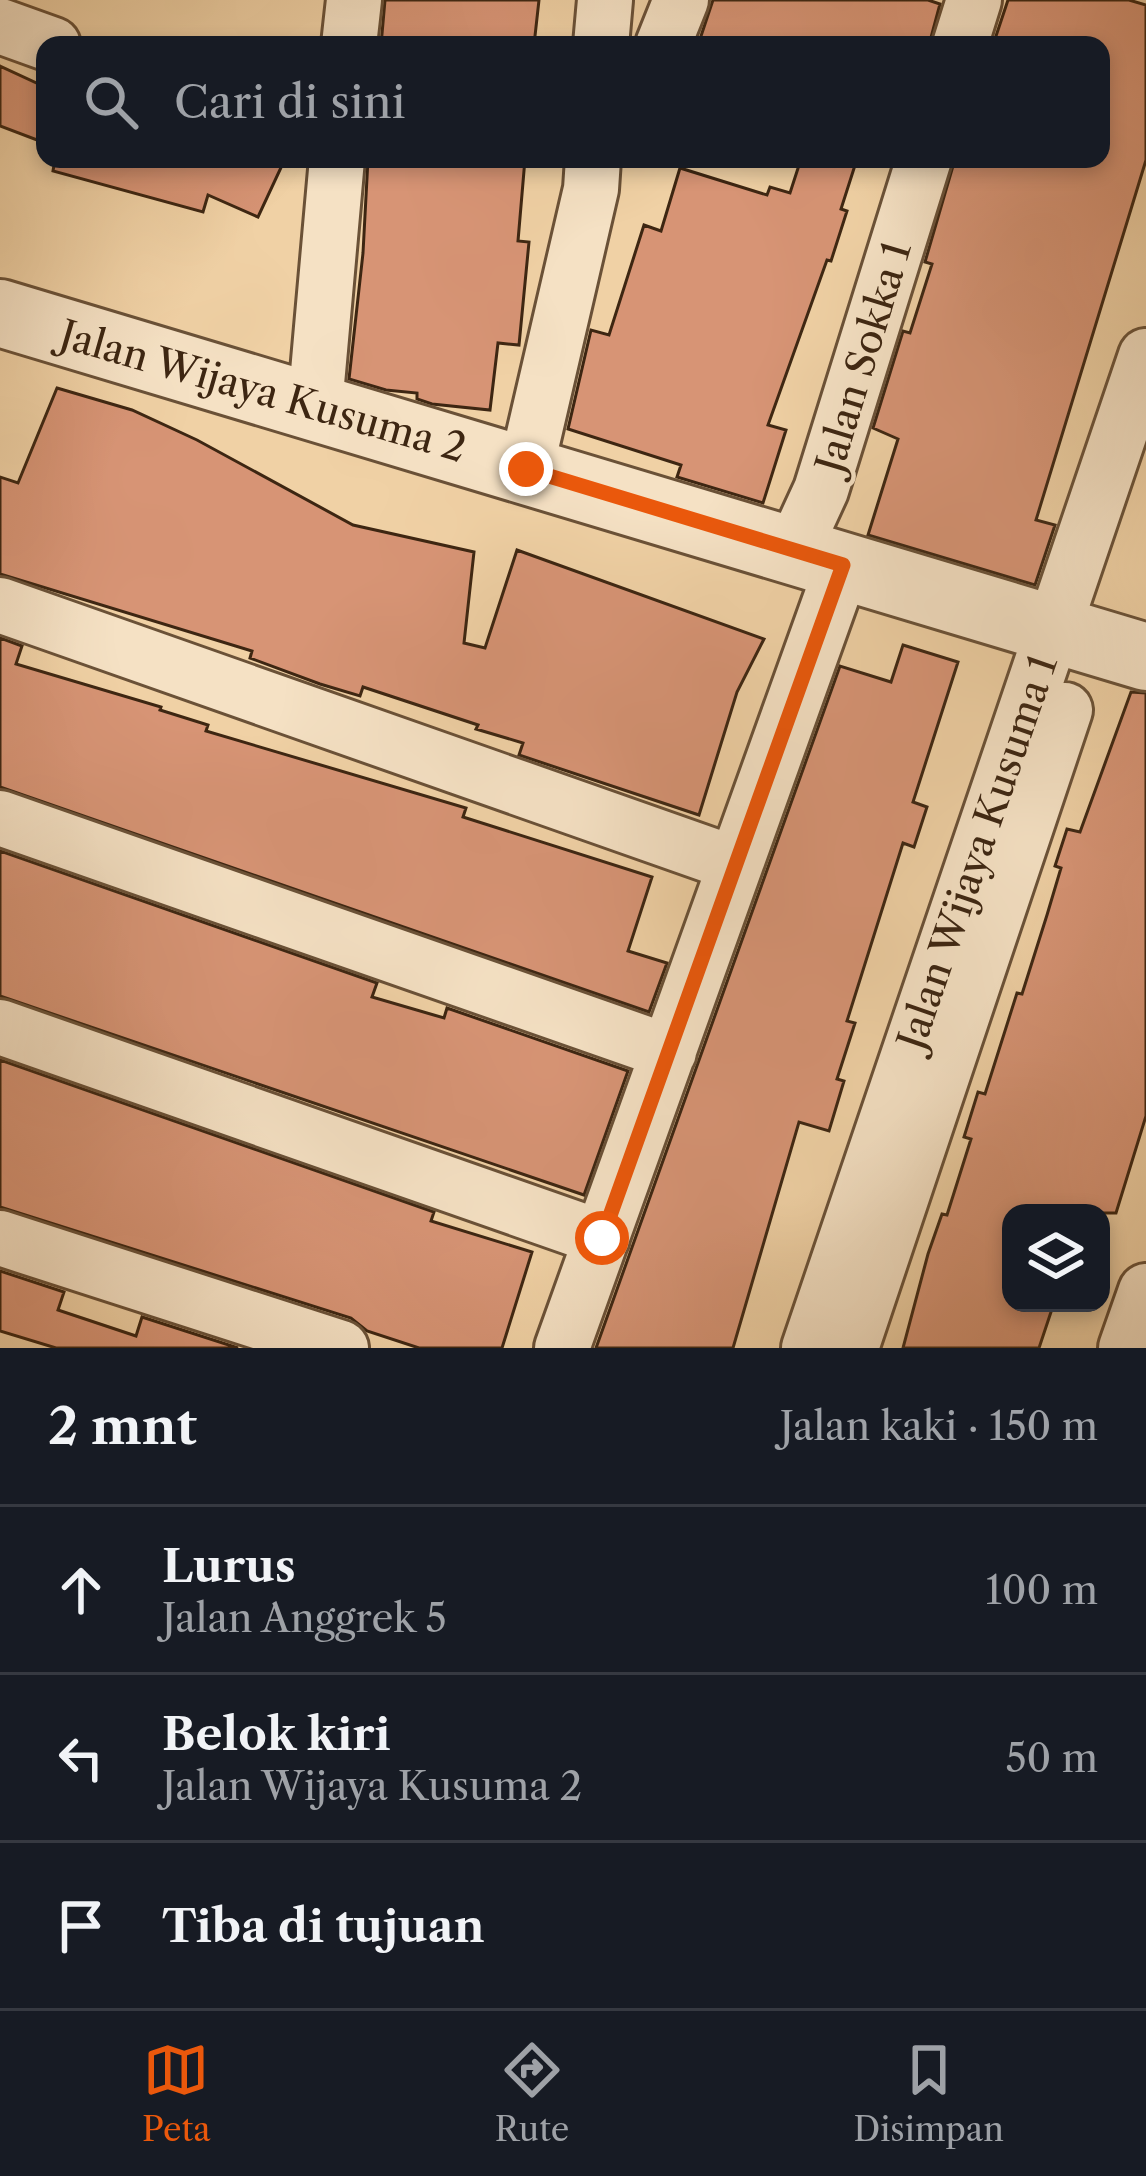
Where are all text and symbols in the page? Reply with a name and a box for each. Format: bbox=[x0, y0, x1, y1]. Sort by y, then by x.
search box bbox=[36, 36, 1110, 168]
icon: search bbox=[78, 69, 144, 135]
text: Cari di sini bbox=[174, 74, 405, 130]
street label: Jalan Sokka 1 bbox=[803, 236, 921, 484]
street label: Jalan Wijaya Kusuma 2 bbox=[49, 308, 472, 472]
route end bbox=[499, 442, 553, 496]
street label: Jalan Wijaya Kusuma 1 bbox=[885, 648, 1067, 1061]
map controls bbox=[1002, 1204, 1110, 1312]
button: layers bbox=[1002, 1204, 1110, 1312]
route start bbox=[575, 1211, 629, 1265]
text: 2 mnt bbox=[48, 1395, 197, 1457]
text: Jalan kaki · 150 m bbox=[780, 1402, 1098, 1450]
text: Lurus bbox=[162, 1538, 296, 1594]
icon: ahead bbox=[48, 1557, 114, 1623]
text: 100 m bbox=[985, 1566, 1098, 1614]
text: Jalan Anggrek 5 bbox=[162, 1594, 447, 1642]
text: Belok kiri bbox=[162, 1706, 391, 1762]
icon: left bbox=[48, 1725, 114, 1791]
text: 50 m bbox=[1005, 1734, 1098, 1782]
text: Jalan Wijaya Kusuma 2 bbox=[162, 1762, 582, 1810]
icon: arrive bbox=[48, 1893, 114, 1959]
text: Tiba di tujuan bbox=[162, 1898, 485, 1954]
tab: Peta bbox=[142, 2037, 211, 2150]
tab: Rute bbox=[495, 2037, 569, 2150]
tab: Disimpan bbox=[854, 2037, 1004, 2150]

